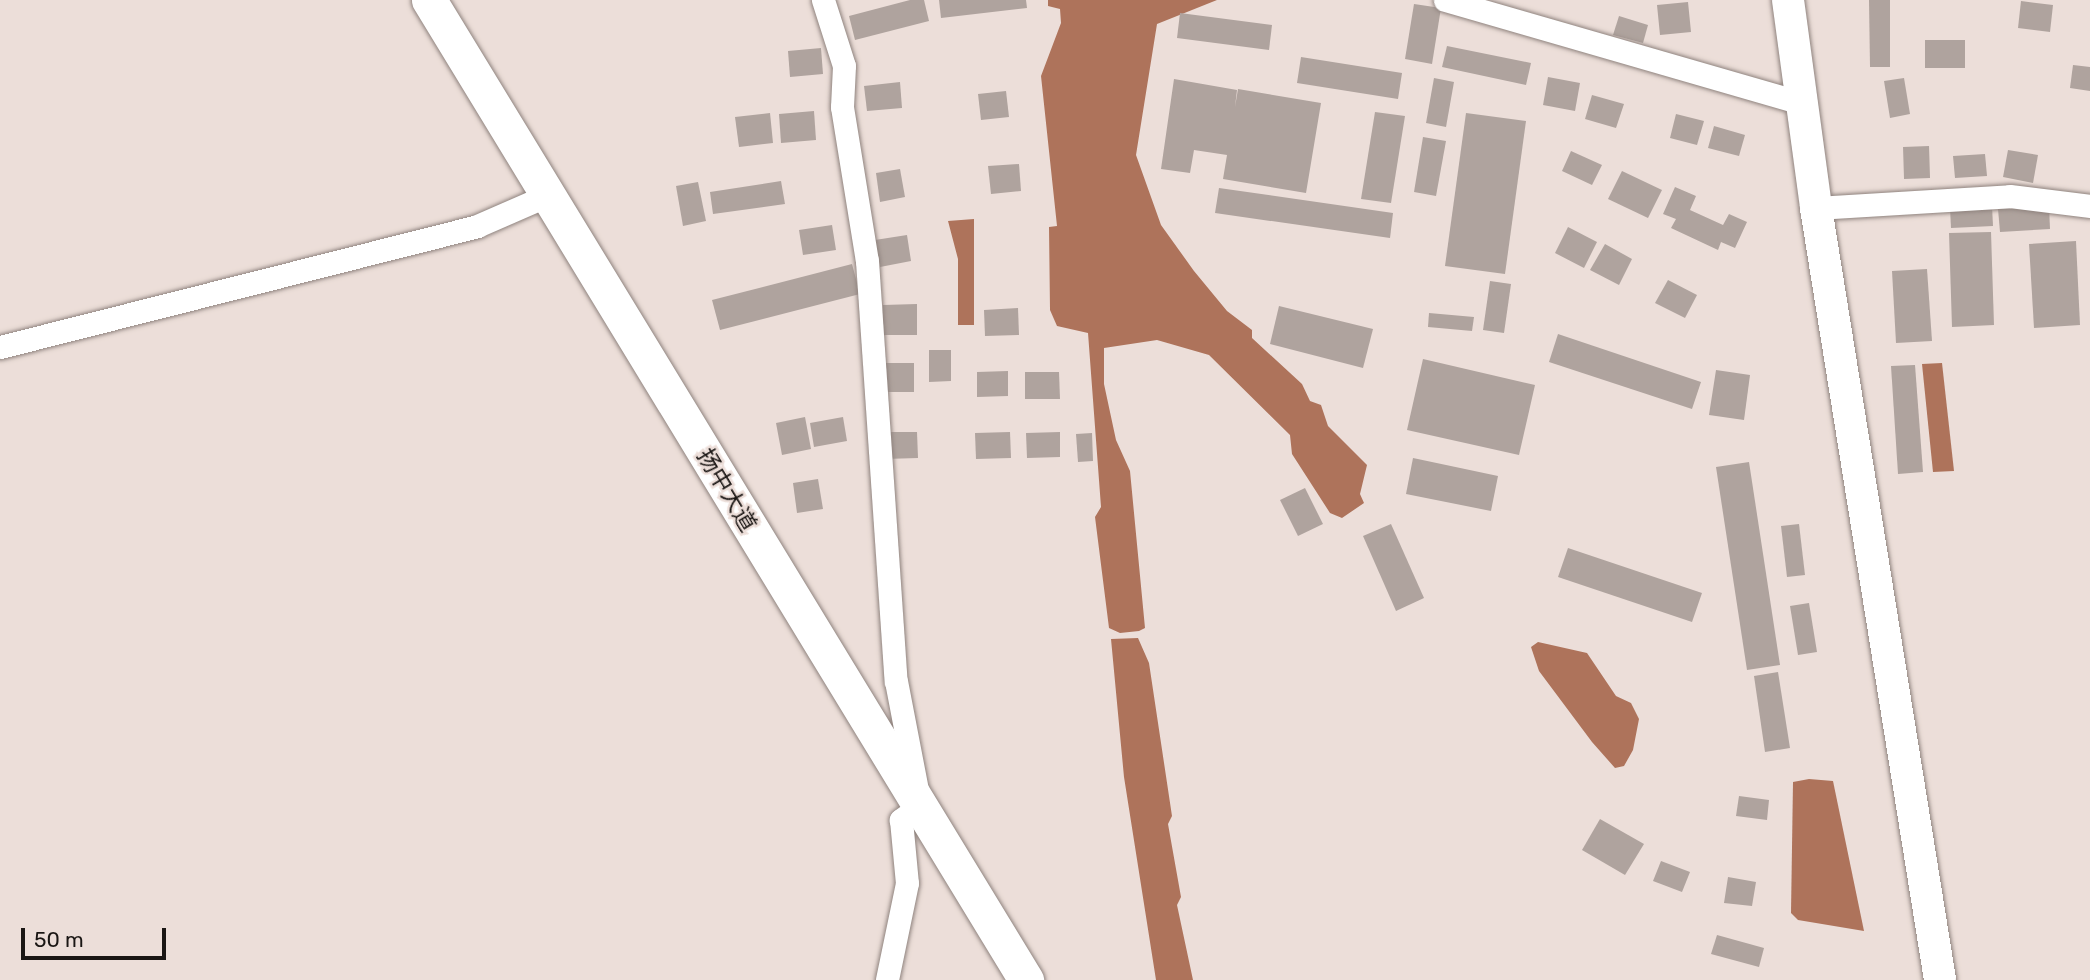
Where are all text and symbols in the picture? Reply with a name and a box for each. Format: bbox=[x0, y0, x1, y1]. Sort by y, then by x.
street label: 扬中大道 bbox=[691, 443, 763, 537]
scale bar bbox=[24, 914, 170, 958]
text: 50 m bbox=[34, 927, 84, 952]

